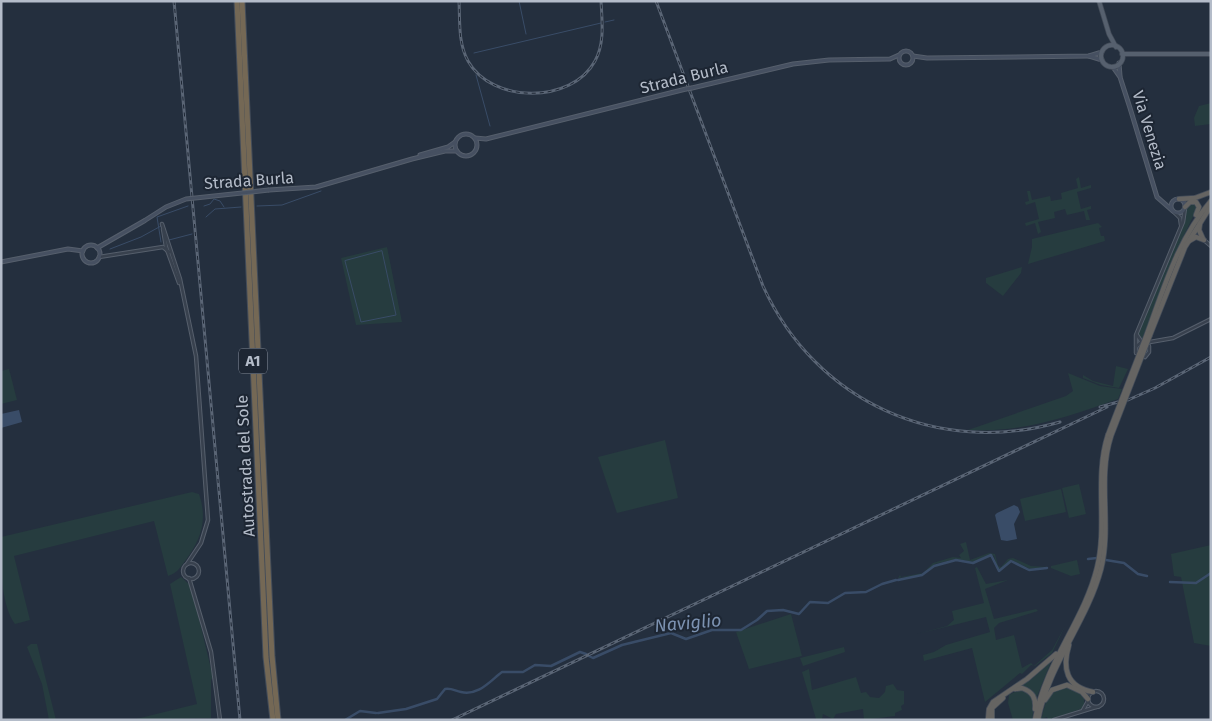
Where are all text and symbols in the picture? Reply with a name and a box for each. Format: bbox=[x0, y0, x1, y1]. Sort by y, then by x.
street label: Strada Burla bbox=[638, 57, 730, 98]
street label: Via Venezia bbox=[1128, 88, 1171, 172]
street label: Strada Burla bbox=[204, 168, 295, 193]
road number: A1 bbox=[239, 348, 267, 374]
street label: Autostrada del Sole bbox=[232, 395, 259, 537]
water label: Naviglio bbox=[654, 609, 722, 637]

